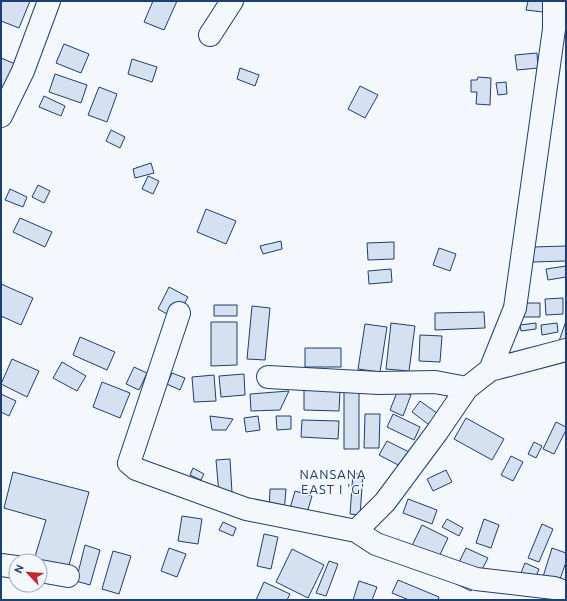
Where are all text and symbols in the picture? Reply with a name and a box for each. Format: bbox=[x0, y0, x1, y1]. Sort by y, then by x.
district label: NANSANA EAST I 'G' bbox=[299, 467, 367, 496]
north arrow bbox=[8, 553, 48, 593]
text: N bbox=[12, 563, 26, 575]

